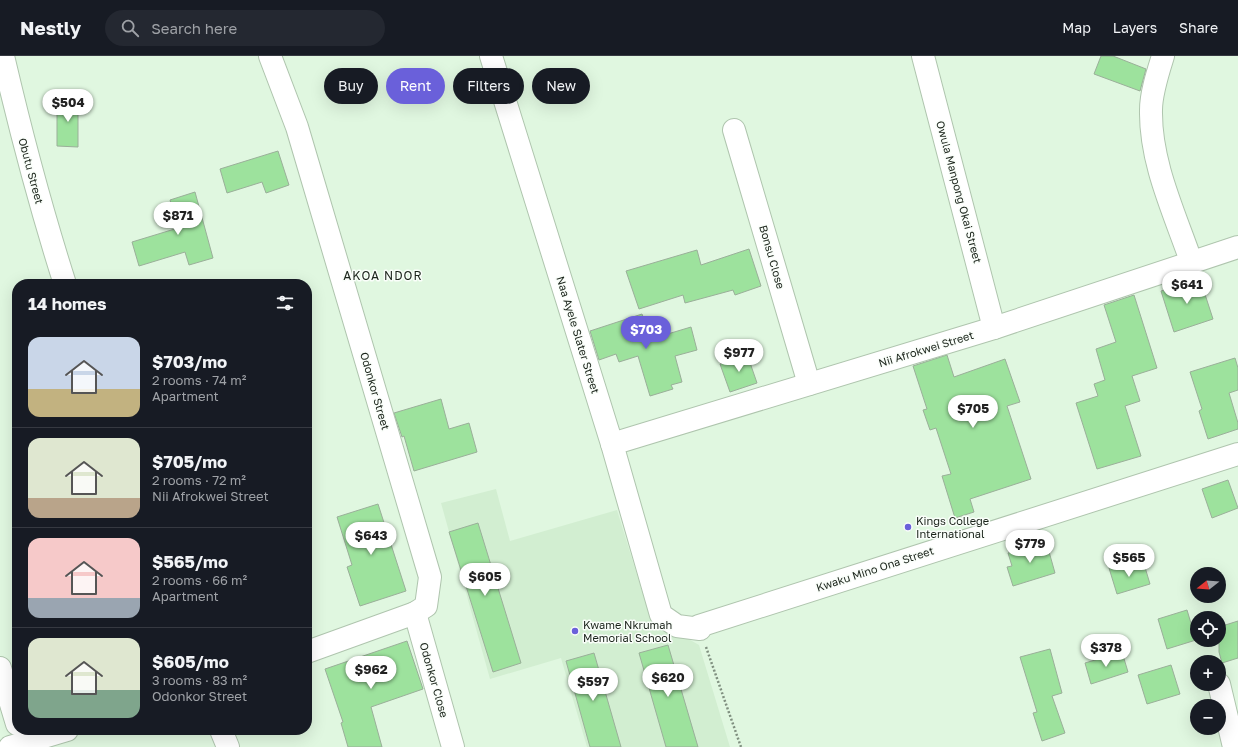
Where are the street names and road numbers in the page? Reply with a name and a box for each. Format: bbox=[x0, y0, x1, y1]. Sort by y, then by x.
street label: Owula Manpong Okai Street bbox=[934, 119, 985, 265]
street label: Obutu Street bbox=[16, 136, 47, 205]
street label: Bonsu Close bbox=[757, 224, 788, 290]
street label: Naa Ayele Slater Street bbox=[554, 275, 603, 395]
street label: Nii Afrokwei Street bbox=[877, 328, 975, 369]
street label: Odonkor Street bbox=[358, 350, 393, 431]
street label: Kwaku Mino Ona Street bbox=[814, 543, 935, 594]
street label: Odonkor Close bbox=[418, 641, 451, 719]

